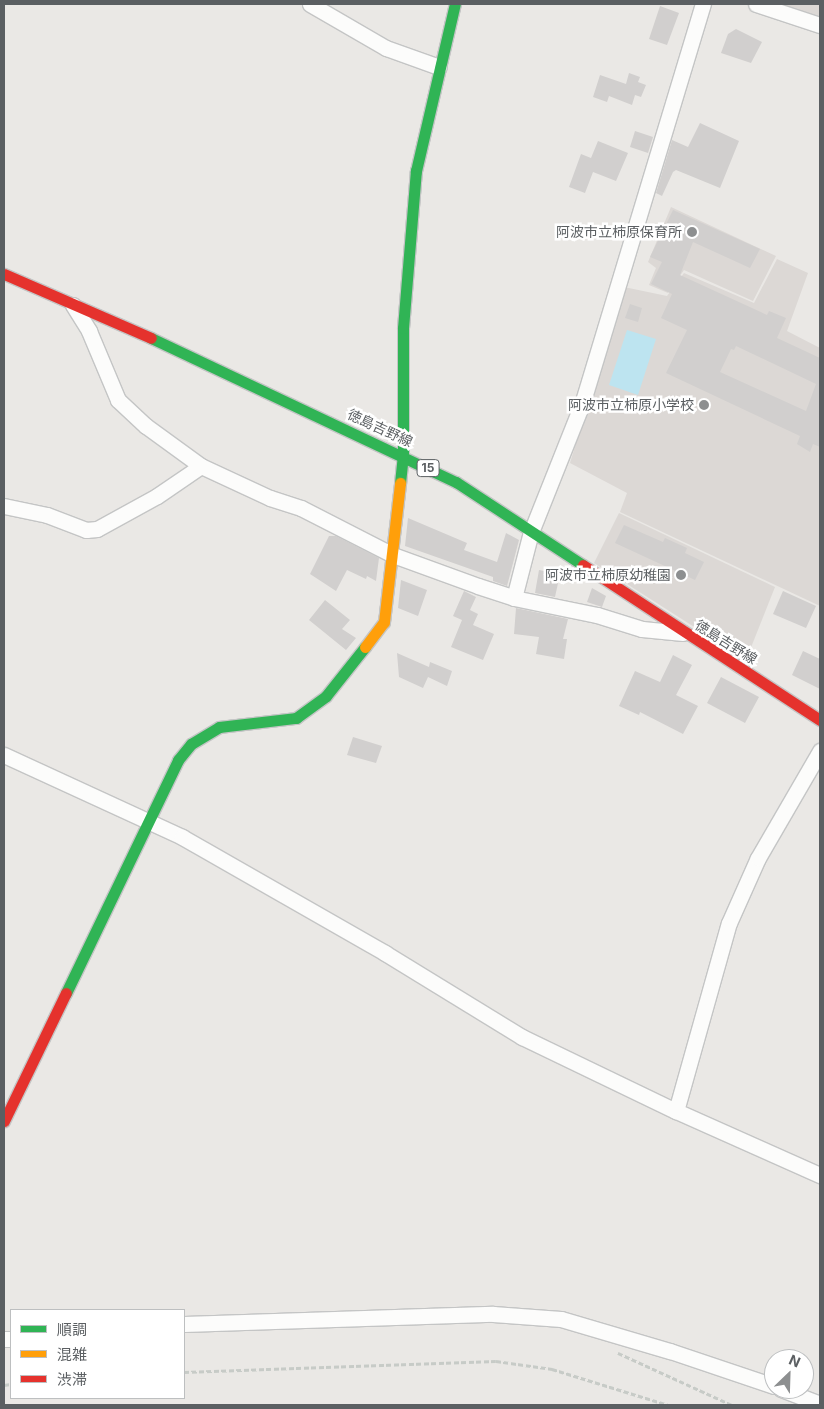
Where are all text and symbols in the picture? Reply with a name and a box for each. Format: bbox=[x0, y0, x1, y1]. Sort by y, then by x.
place label: 阿波市立柿原保育所 bbox=[556, 224, 682, 240]
marker: 阿波市立柿原保育所 bbox=[686, 226, 698, 238]
place label: 阿波市立柿原小学校 bbox=[568, 397, 694, 413]
marker: 阿波市立柿原小学校 bbox=[698, 399, 710, 411]
street label: 徳島吉野線 bbox=[345, 406, 415, 450]
road number: 15 bbox=[416, 458, 440, 478]
place label: 阿波市立柿原幼稚園 bbox=[545, 567, 671, 583]
marker: 阿波市立柿原幼稚園 bbox=[675, 569, 687, 581]
street label: 徳島吉野線 bbox=[692, 616, 760, 668]
legend bbox=[10, 1309, 185, 1399]
text: 順調 bbox=[57, 1320, 87, 1339]
text: 混雑 bbox=[57, 1345, 87, 1364]
north arrow bbox=[764, 1349, 814, 1399]
text: N bbox=[787, 1351, 803, 1371]
text: 渋滞 bbox=[57, 1370, 87, 1389]

